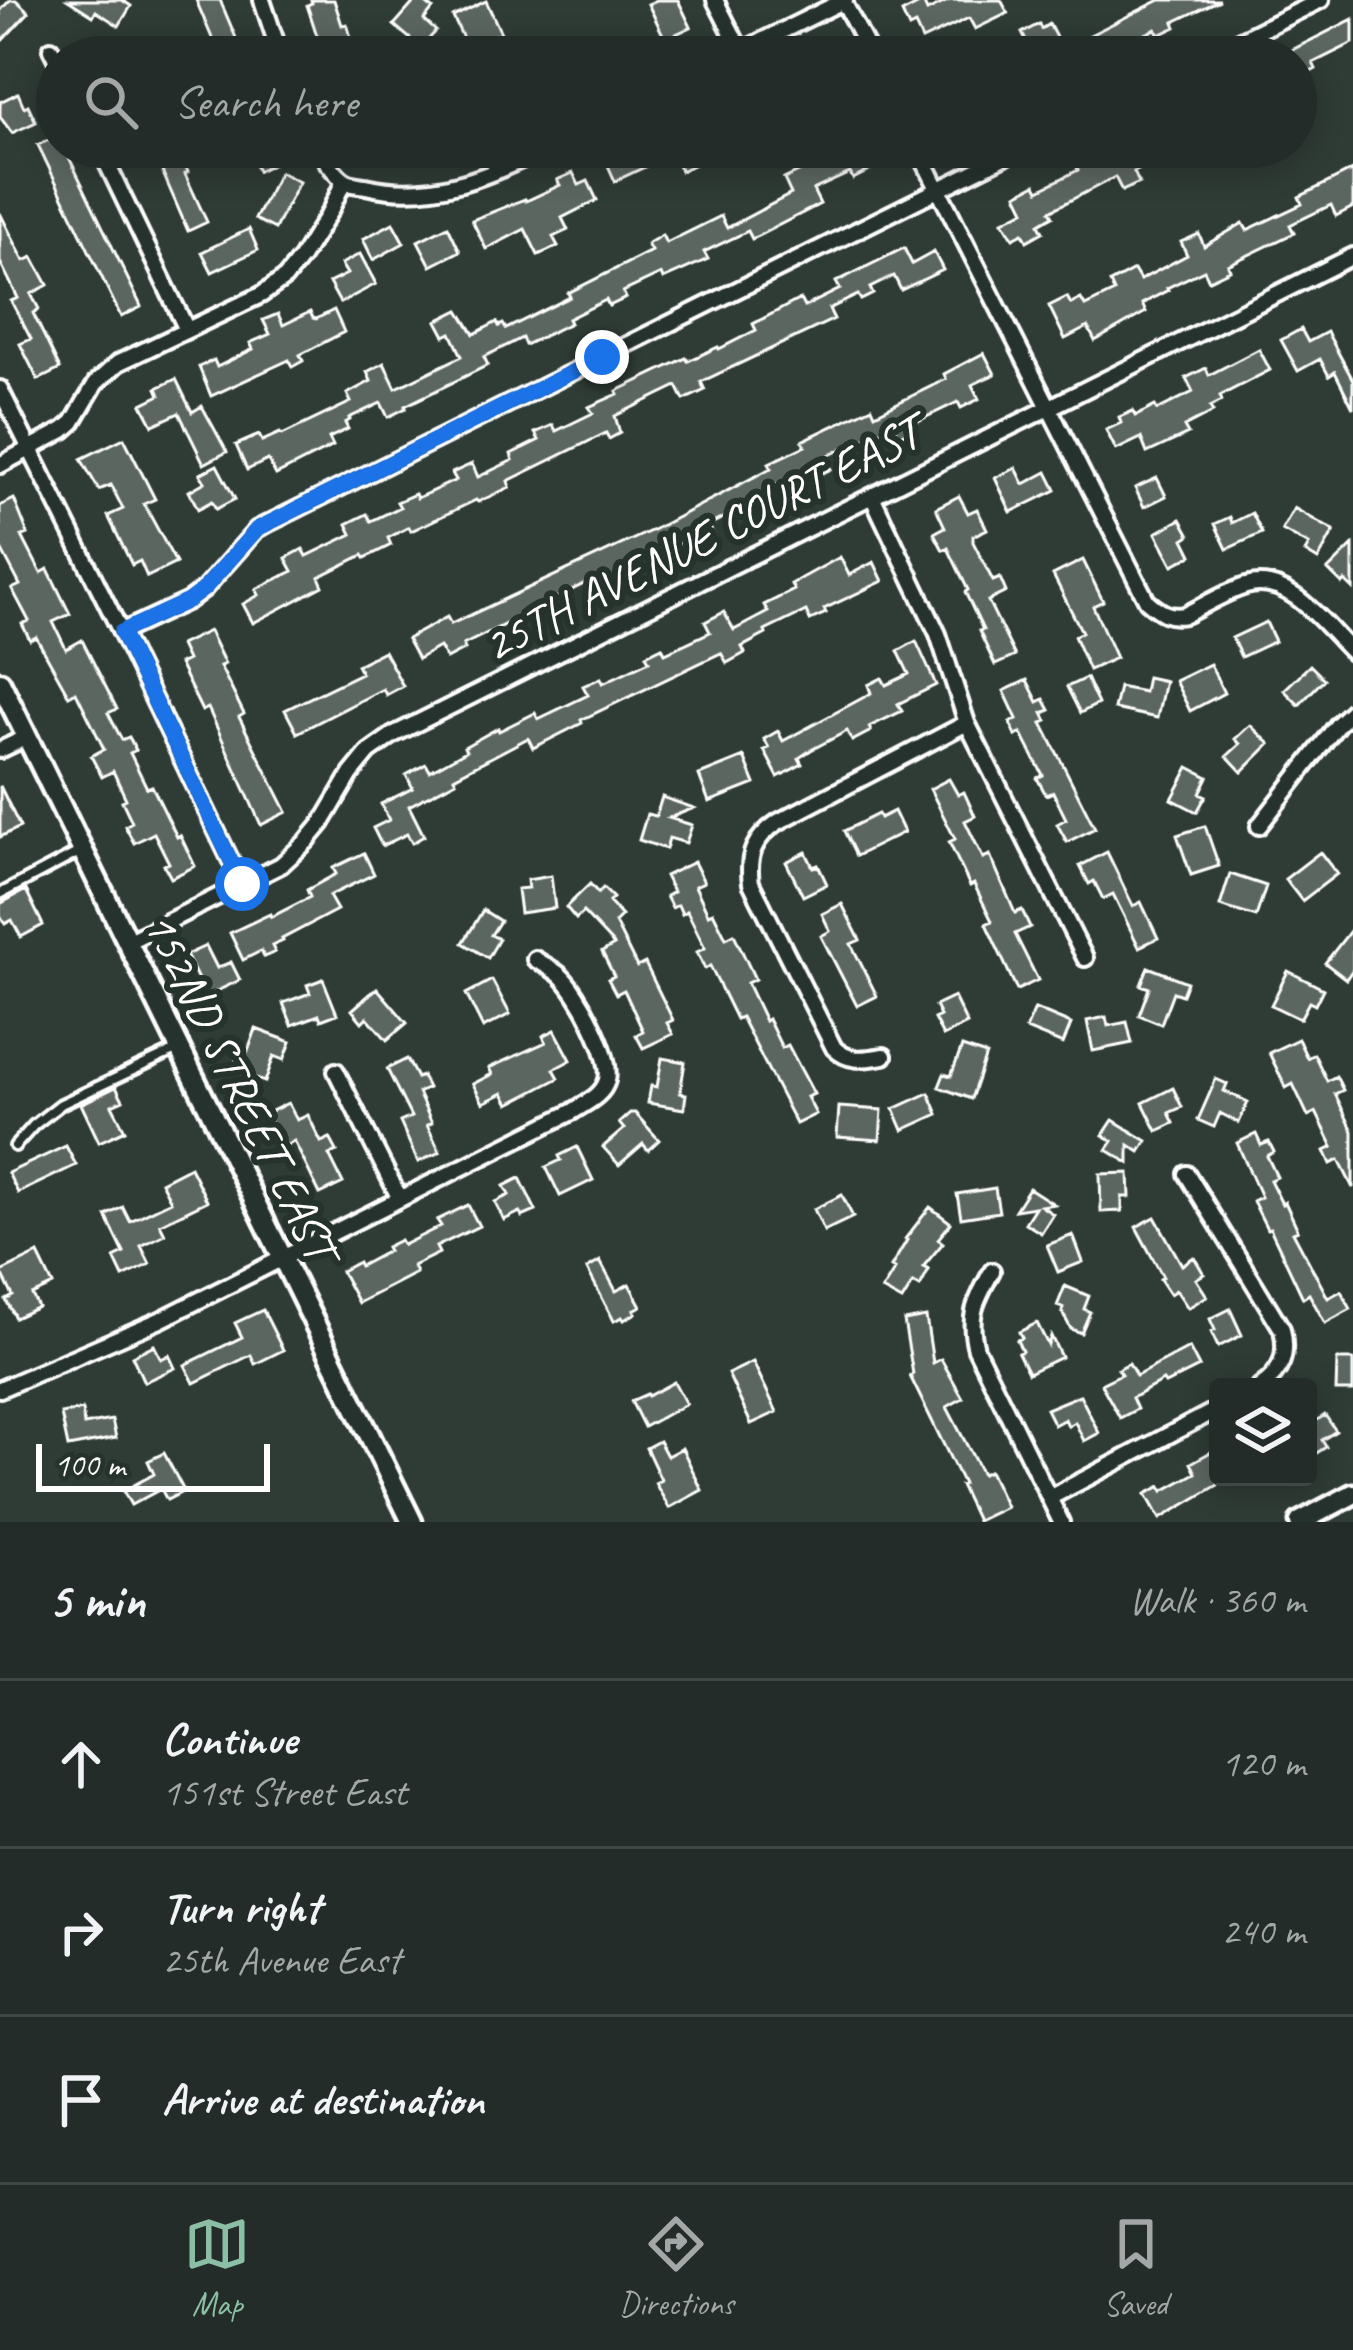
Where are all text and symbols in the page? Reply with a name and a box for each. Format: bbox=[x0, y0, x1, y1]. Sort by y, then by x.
search box bbox=[36, 36, 1317, 168]
icon: search bbox=[78, 69, 144, 135]
text: Search here bbox=[174, 74, 357, 131]
route end bbox=[575, 330, 629, 384]
street label: 25TH AVENUE COURT EAST bbox=[473, 397, 941, 675]
route start bbox=[215, 857, 269, 911]
street label: 152ND STREET EAST bbox=[130, 902, 355, 1279]
map controls bbox=[1209, 1378, 1317, 1486]
button: layers bbox=[1209, 1378, 1317, 1486]
scale bar bbox=[36, 1438, 270, 1491]
text: 100 m bbox=[54, 1444, 125, 1486]
text: 5 min bbox=[48, 1568, 145, 1632]
text: Walk · 360 m bbox=[1129, 1576, 1305, 1625]
text: Continue bbox=[162, 1711, 296, 1768]
icon: ahead bbox=[48, 1731, 114, 1797]
text: 120 m bbox=[1221, 1739, 1305, 1788]
text: 151st Street East bbox=[162, 1768, 407, 1817]
text: Turn right bbox=[162, 1879, 320, 1936]
icon: right bbox=[48, 1899, 114, 1965]
text: 240 m bbox=[1221, 1907, 1305, 1956]
text: 25th Avenue East bbox=[162, 1936, 400, 1985]
icon: arrive bbox=[48, 2067, 114, 2133]
text: Arrive at destination bbox=[162, 2071, 484, 2128]
tab: Map bbox=[184, 2211, 250, 2325]
tab: Directions bbox=[619, 2211, 734, 2325]
tab: Saved bbox=[1103, 2211, 1169, 2325]

